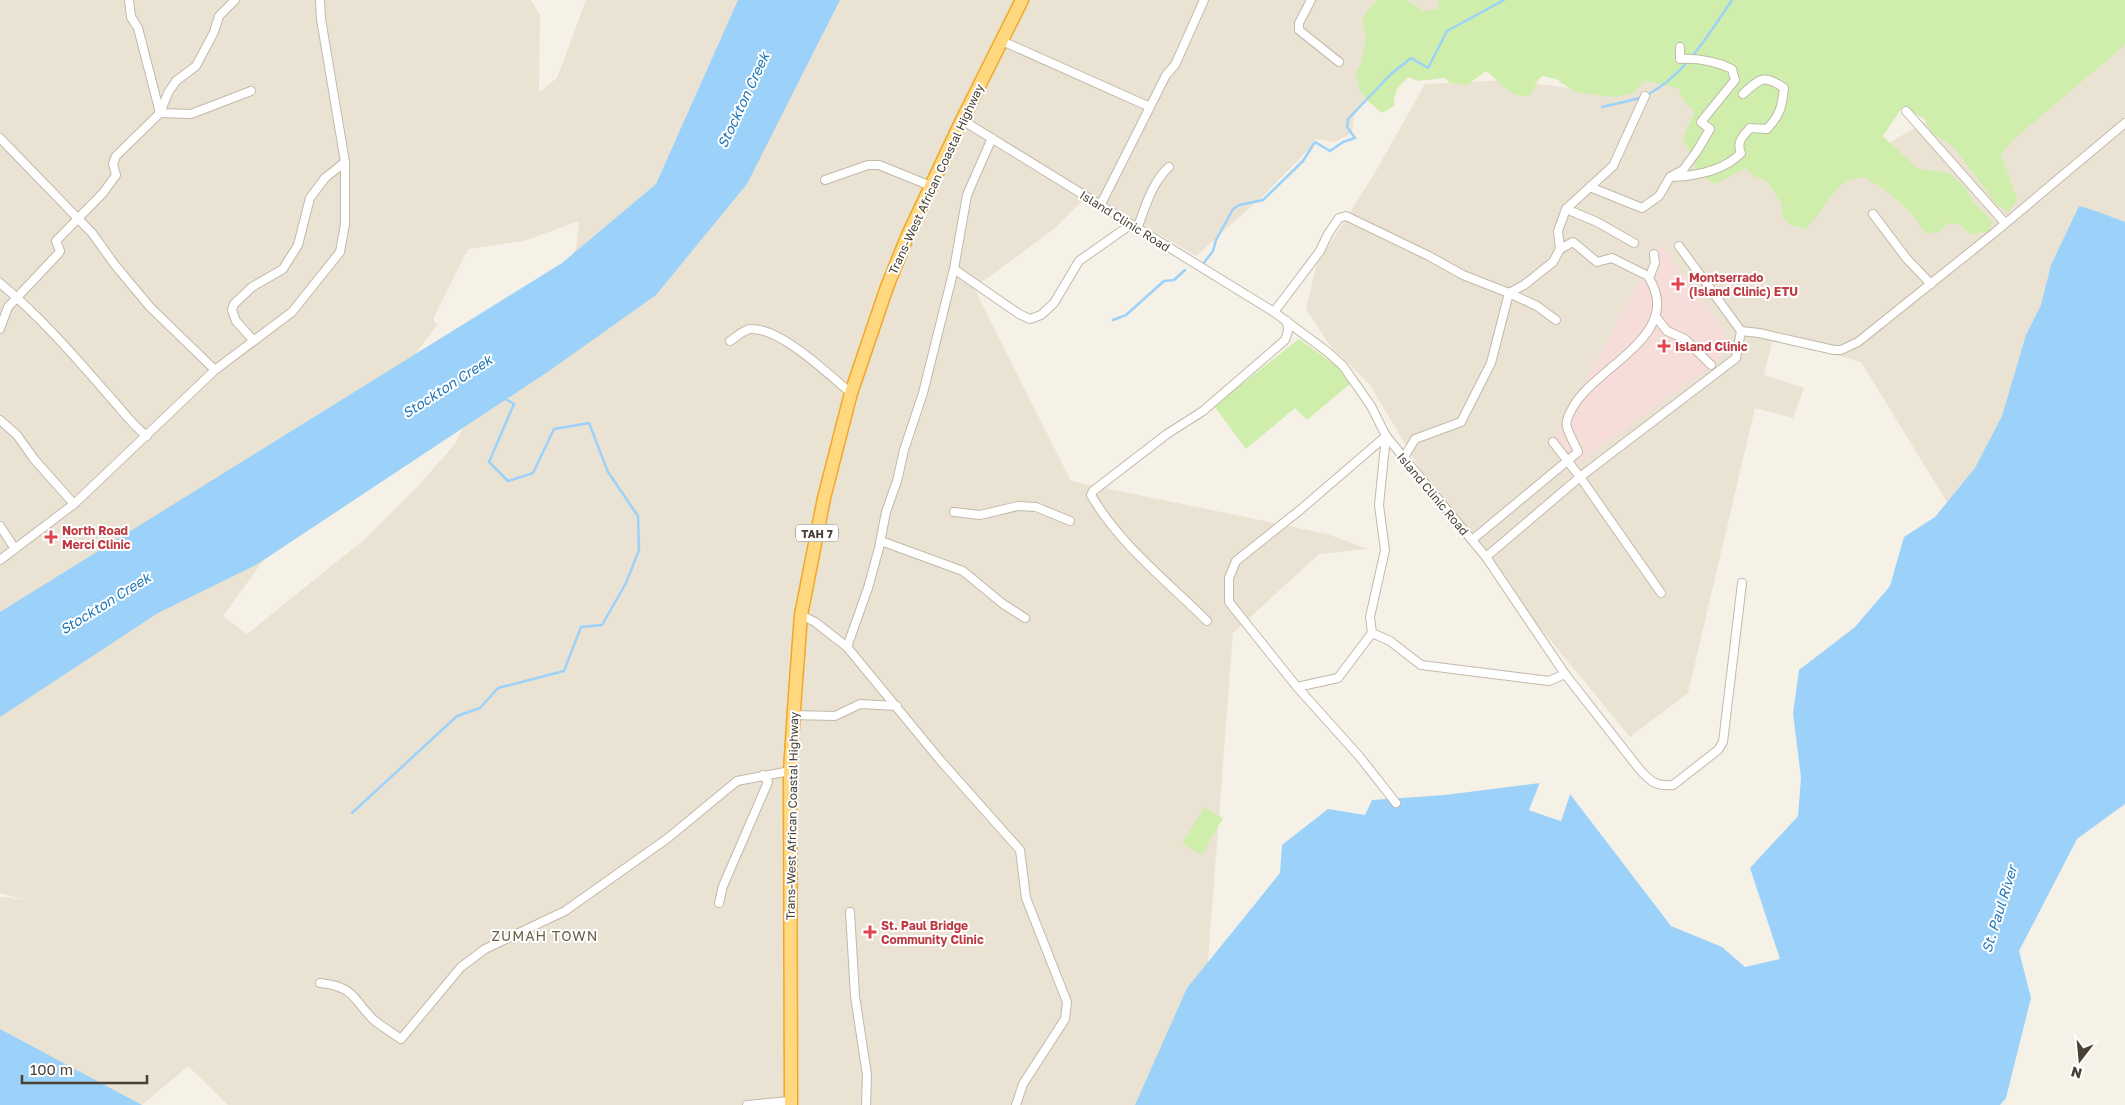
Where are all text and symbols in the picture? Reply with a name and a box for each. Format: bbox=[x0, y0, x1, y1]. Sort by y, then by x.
water label: Stockton Creek bbox=[713, 48, 773, 151]
street label: Trans-West African Coastal Highway bbox=[885, 81, 987, 277]
street label: Island Clinic Road bbox=[1077, 187, 1173, 255]
place label: Montserrado (Island Clinic) ETU bbox=[1689, 270, 1798, 299]
marker: Montserrado (Island Clinic) ETU bbox=[1671, 277, 1685, 291]
marker: Island Clinic bbox=[1657, 339, 1671, 353]
place label: Island Clinic bbox=[1675, 339, 1748, 354]
water label: Stockton Creek bbox=[399, 350, 497, 421]
street label: Island Clinic Road bbox=[1394, 450, 1472, 538]
place label: North Road Merci Clinic bbox=[62, 523, 131, 552]
road number: TAH 7 bbox=[796, 524, 838, 542]
marker: North Road Merci Clinic bbox=[44, 530, 58, 544]
water label: Stockton Creek bbox=[57, 567, 155, 638]
street label: Trans-West African Coastal Highway bbox=[783, 711, 801, 920]
water label: St. Paul River bbox=[1978, 861, 2021, 955]
place label: St. Paul Bridge Community Clinic bbox=[881, 918, 984, 947]
marker: St. Paul Bridge Community Clinic bbox=[863, 925, 877, 939]
district label: ZUMAH TOWN bbox=[492, 927, 598, 944]
north arrow bbox=[2055, 1035, 2105, 1085]
scale bar bbox=[22, 1052, 148, 1084]
text: 100 m bbox=[30, 1060, 73, 1078]
text: N bbox=[2069, 1063, 2084, 1083]

